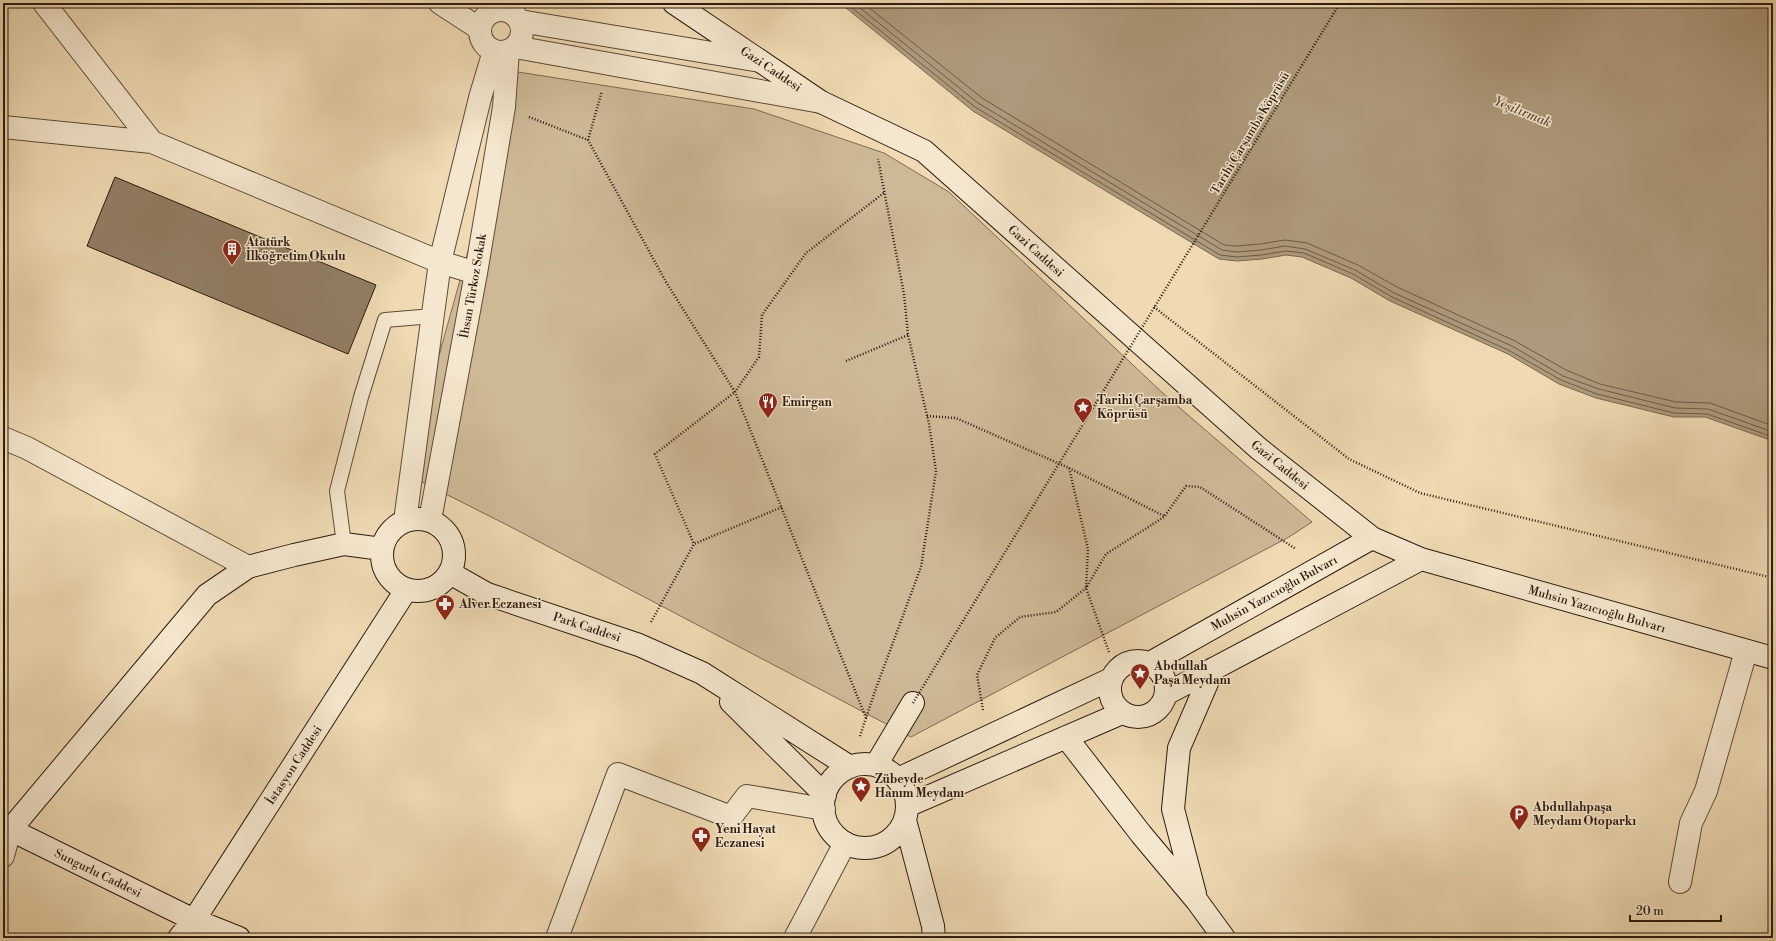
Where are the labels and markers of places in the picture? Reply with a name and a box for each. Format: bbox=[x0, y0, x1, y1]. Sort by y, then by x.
place label: Atatürk İlköğretim Okulu bbox=[245, 235, 346, 264]
building icon: Atatürk İlköğretim Okulu bbox=[221, 238, 243, 266]
restaurant icon: Emirgan bbox=[757, 391, 779, 419]
place label: Tarihi Çarşamba Köprüsü bbox=[1097, 393, 1193, 422]
place label: Emirgan bbox=[782, 395, 832, 410]
place icon: Tarihi Çarşamba Köprüsü bbox=[1072, 396, 1094, 424]
pharmacy icon: Alver Eczanesi bbox=[434, 593, 456, 621]
place label: Alver Eczanesi bbox=[458, 597, 541, 612]
place label: Abdullah Paşa Meydanı bbox=[1153, 659, 1231, 688]
place icon: Abdullah Paşa Meydanı bbox=[1129, 662, 1151, 690]
place label: Zübeyde Hanım Meydanı bbox=[875, 772, 964, 801]
place icon: Zübeyde Hanım Meydanı bbox=[850, 775, 872, 803]
place label: Abdullahpaşa Meydanı Otoparkı bbox=[1532, 800, 1636, 829]
parking icon: Abdullahpaşa Meydanı Otoparkı bbox=[1508, 803, 1530, 831]
place label: Yeni Hayat Eczanesi bbox=[715, 822, 776, 851]
pharmacy icon: Yeni Hayat Eczanesi bbox=[690, 825, 712, 853]

